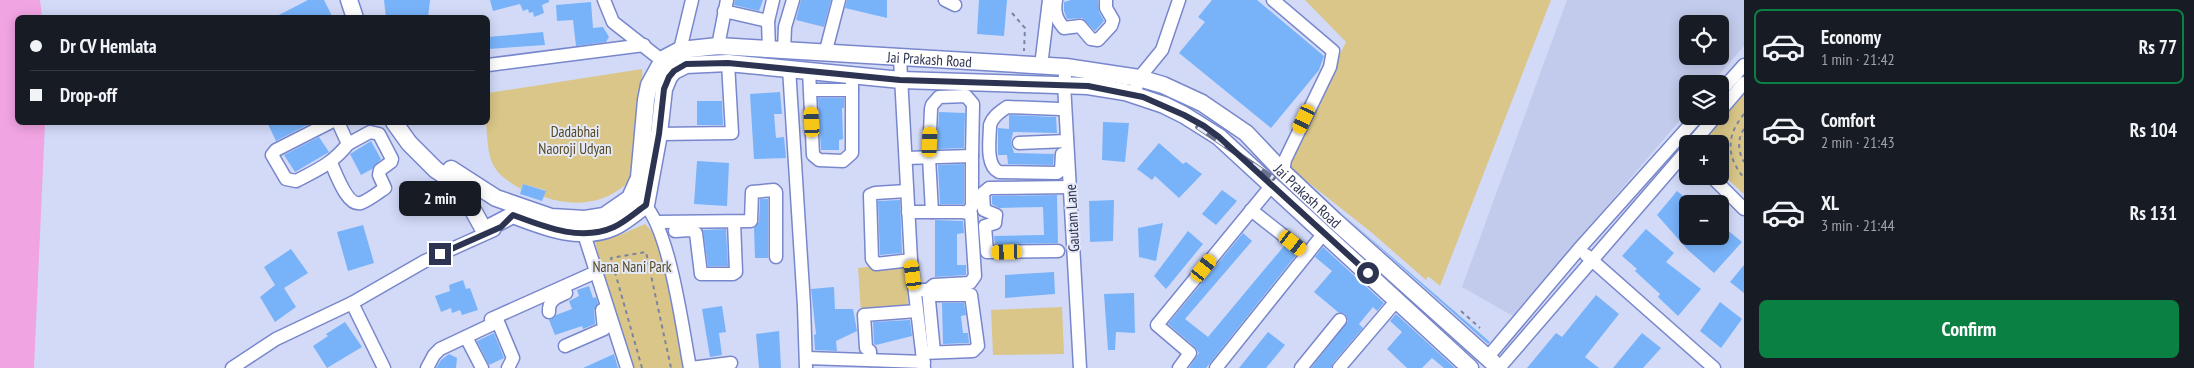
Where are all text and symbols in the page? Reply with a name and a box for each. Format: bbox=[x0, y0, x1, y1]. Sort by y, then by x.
map controls bbox=[1679, 15, 1729, 245]
button: locate bbox=[1679, 15, 1729, 65]
icon: car bbox=[1761, 24, 1806, 69]
text: Economy bbox=[1821, 25, 1881, 49]
text: Dr CV Hemlata bbox=[60, 34, 157, 58]
text: Rs 77 bbox=[2139, 35, 2177, 59]
street label: Jai Prakash Road bbox=[885, 47, 972, 71]
text: 1 min · 21:42 bbox=[1821, 49, 1895, 69]
button: layers bbox=[1679, 75, 1729, 125]
text: Drop-off bbox=[60, 83, 117, 107]
car bbox=[1290, 102, 1317, 136]
car bbox=[803, 107, 820, 137]
icon: car bbox=[1761, 107, 1806, 152]
text: Comfort bbox=[1821, 108, 1875, 132]
text: Rs 104 bbox=[2130, 118, 2177, 142]
park label: Dadabhai Naoroji Udyan bbox=[538, 122, 612, 158]
car bbox=[921, 127, 938, 157]
text: 2 min · 21:43 bbox=[1821, 132, 1895, 152]
button: + bbox=[1679, 135, 1729, 185]
street label: Jai Prakash Road bbox=[1270, 159, 1345, 232]
callout: 2 min bbox=[399, 182, 481, 216]
street label: Gautam Lane bbox=[1061, 184, 1083, 252]
text: 2 min bbox=[424, 188, 456, 208]
icon: car bbox=[1761, 190, 1806, 235]
text: XL bbox=[1821, 191, 1839, 215]
button: − bbox=[1679, 195, 1729, 245]
text: Rs 131 bbox=[2130, 201, 2177, 225]
text: 3 min · 21:44 bbox=[1821, 215, 1895, 235]
car bbox=[1276, 228, 1309, 258]
route end bbox=[429, 243, 451, 265]
car bbox=[991, 244, 1022, 260]
car bbox=[1188, 252, 1219, 284]
park label: Nana Nani Park bbox=[592, 257, 672, 276]
car bbox=[903, 259, 922, 291]
route start bbox=[1357, 262, 1379, 284]
button: Confirm bbox=[1759, 300, 2179, 358]

